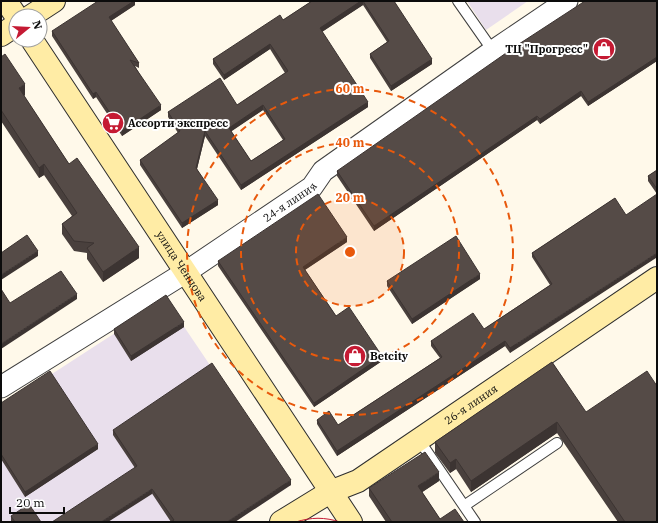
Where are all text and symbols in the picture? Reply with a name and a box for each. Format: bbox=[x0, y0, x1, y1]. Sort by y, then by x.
north arrow bbox=[8, 8, 48, 48]
text: N bbox=[30, 19, 46, 31]
shop icon: ТЦ "Прогресс" bbox=[591, 36, 617, 62]
place label: ТЦ "Прогресс" bbox=[505, 42, 588, 56]
text: 60 m bbox=[336, 81, 365, 96]
supermarket icon: Ассорти экспресс bbox=[100, 110, 126, 136]
place label: Ассорти экспресс bbox=[128, 116, 228, 130]
text: 40 m bbox=[336, 135, 365, 150]
street label: 24-я линия bbox=[260, 180, 320, 225]
text: 20 m bbox=[336, 190, 365, 205]
street label: улица Ченцова bbox=[153, 228, 210, 304]
centre of rings bbox=[343, 245, 357, 259]
shop icon: Betcity bbox=[342, 343, 368, 369]
place label: Betcity bbox=[370, 349, 409, 363]
street label: 26-я линия bbox=[442, 381, 500, 427]
scale bar bbox=[10, 489, 64, 515]
text: 20 m bbox=[16, 495, 45, 510]

